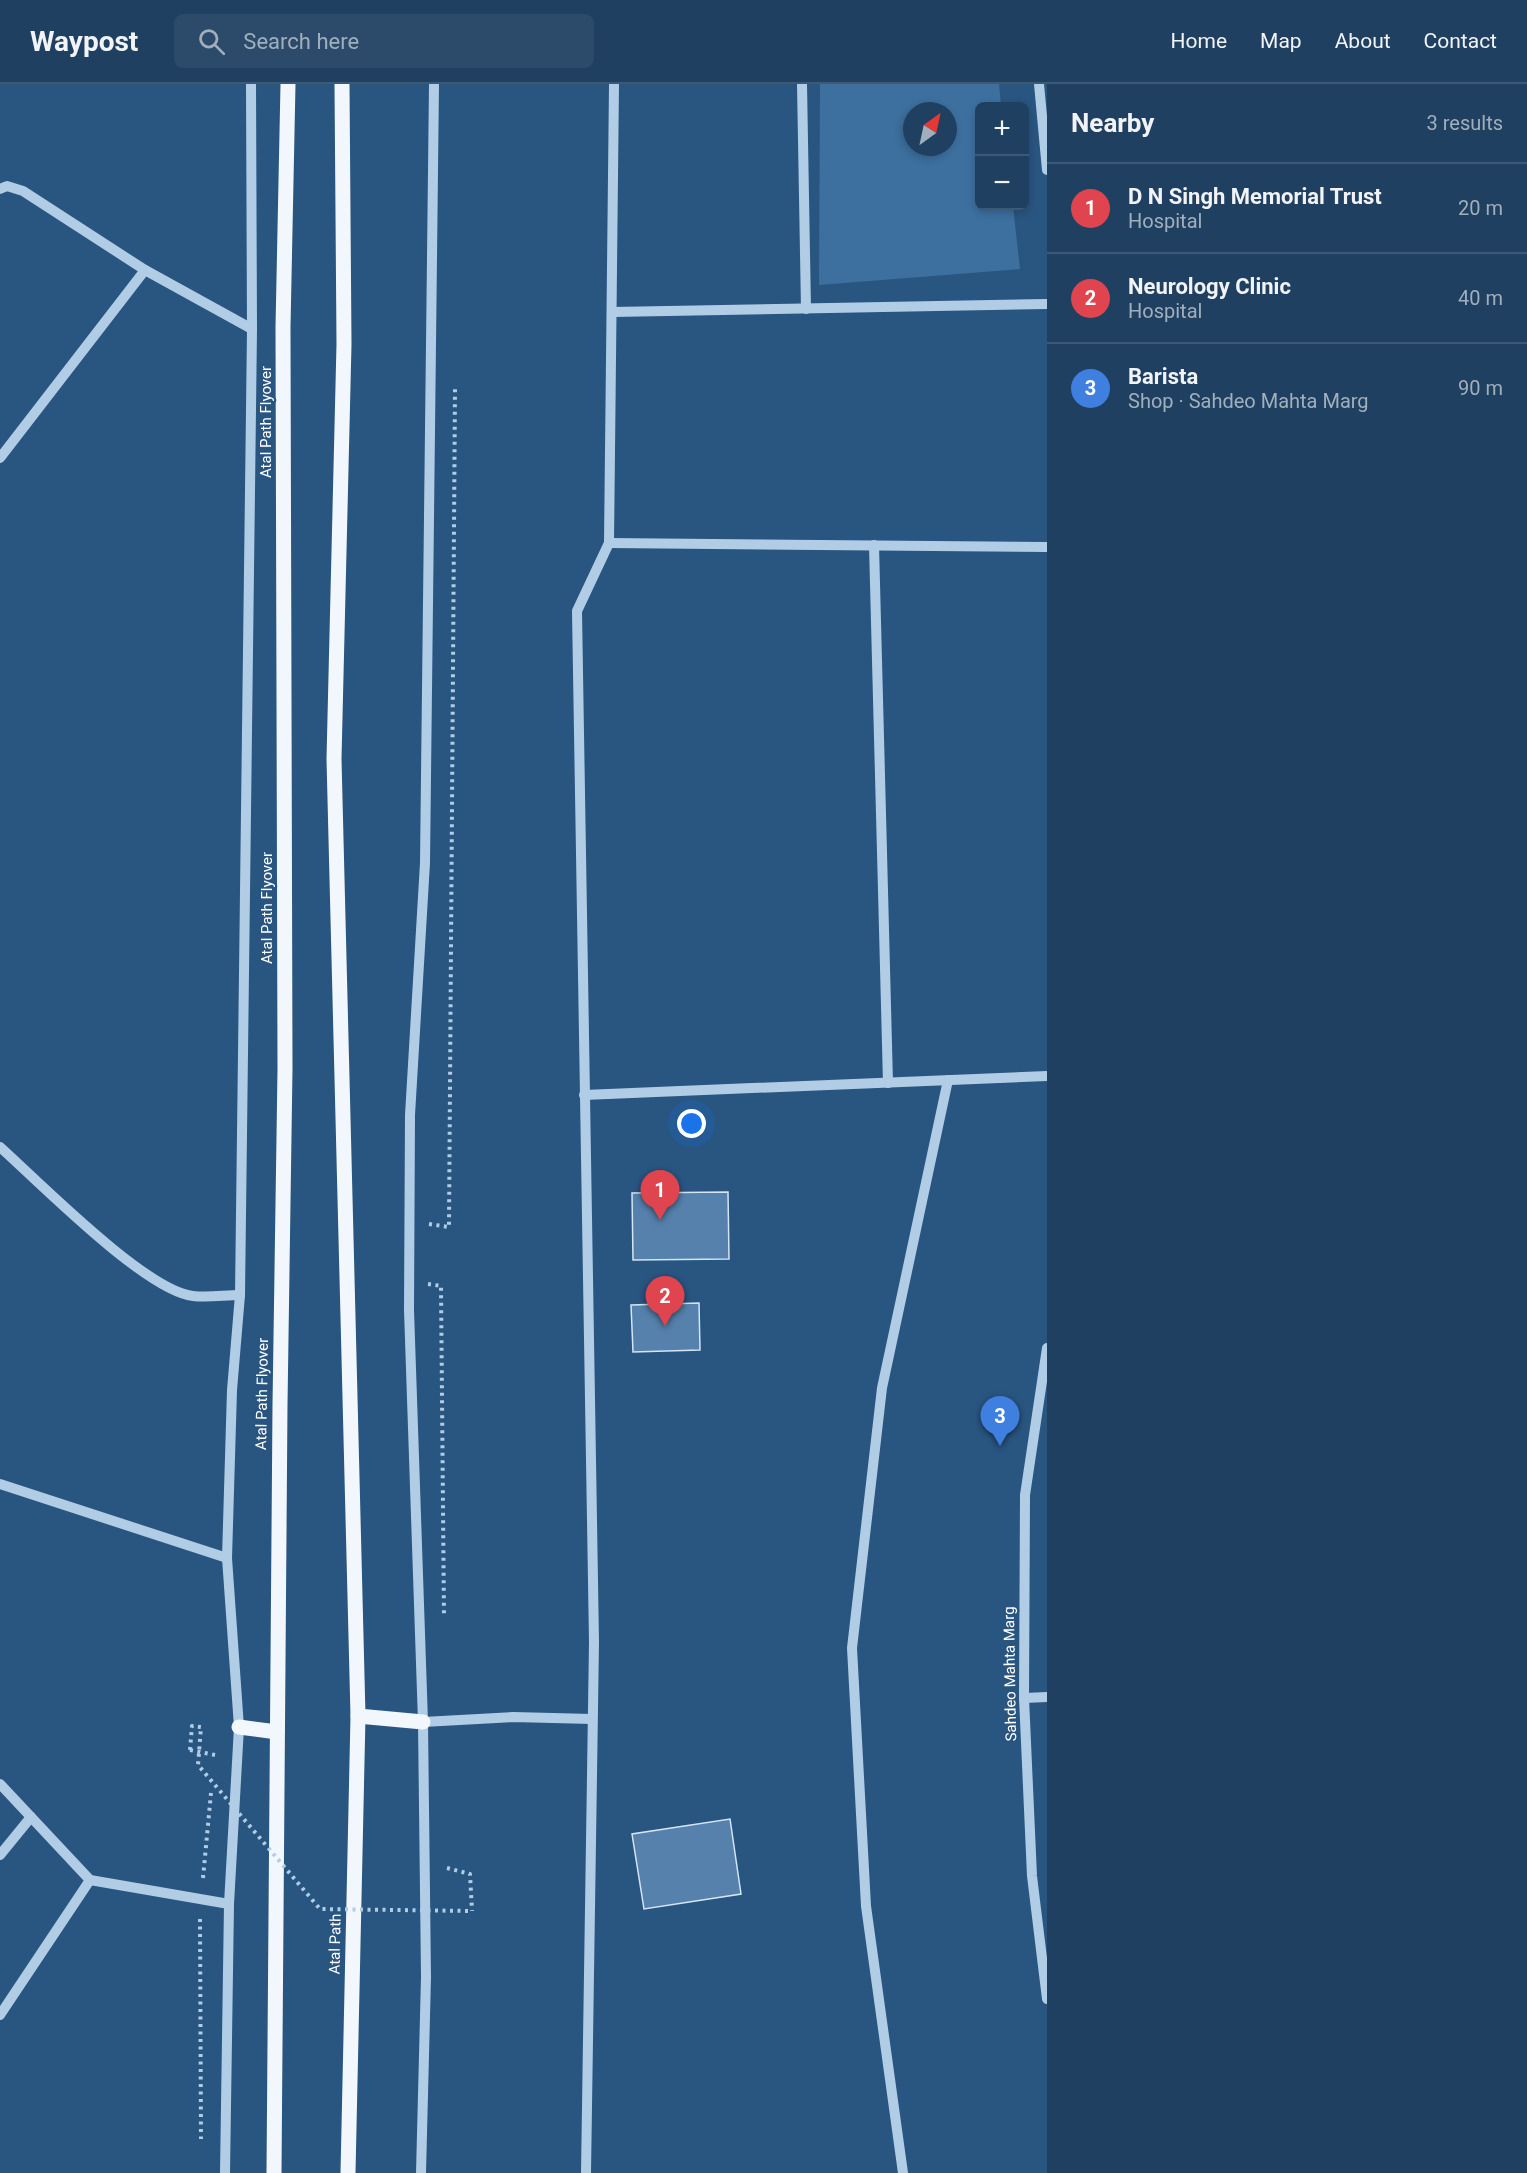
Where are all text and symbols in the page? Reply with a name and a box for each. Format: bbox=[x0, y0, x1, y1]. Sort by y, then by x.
search box bbox=[174, 14, 594, 68]
text: Waypost bbox=[30, 25, 138, 58]
icon: search bbox=[195, 25, 228, 58]
text: Search here bbox=[243, 29, 359, 54]
text: Home bbox=[1171, 29, 1227, 53]
text: Map bbox=[1260, 29, 1302, 53]
text: About bbox=[1335, 29, 1391, 53]
text: Contact bbox=[1424, 29, 1497, 53]
north arrow bbox=[903, 102, 957, 156]
map controls bbox=[975, 102, 1029, 210]
button: + bbox=[975, 102, 1029, 156]
text: Nearby bbox=[1071, 108, 1154, 138]
text: 3 results bbox=[1427, 111, 1503, 135]
button: − bbox=[975, 156, 1029, 210]
text: D N Singh Memorial Trust bbox=[1128, 184, 1382, 209]
text: 1 bbox=[1085, 196, 1096, 220]
text: 20 m bbox=[1458, 196, 1503, 220]
text: Hospital bbox=[1128, 209, 1202, 233]
text: Neurology Clinic bbox=[1128, 274, 1291, 299]
text: 2 bbox=[1085, 286, 1096, 310]
text: 40 m bbox=[1458, 286, 1503, 310]
text: Hospital bbox=[1128, 299, 1202, 323]
text: Barista bbox=[1128, 364, 1198, 389]
street label: Atal Path Flyover bbox=[257, 366, 275, 478]
text: 3 bbox=[1085, 376, 1096, 400]
text: 90 m bbox=[1458, 376, 1503, 400]
text: Shop · Sahdeo Mahta Marg bbox=[1128, 389, 1369, 413]
street label: Atal Path Flyover bbox=[258, 852, 276, 964]
your location bbox=[677, 1109, 706, 1138]
pin: 1 bbox=[640, 1170, 680, 1220]
pin: 2 bbox=[646, 1276, 684, 1326]
street label: Atal Path Flyover bbox=[252, 1338, 272, 1450]
pin: 3 bbox=[980, 1396, 1020, 1446]
street label: Sahdeo Mahta Marg bbox=[1000, 1606, 1020, 1742]
street label: Atal Path bbox=[325, 1913, 345, 1975]

